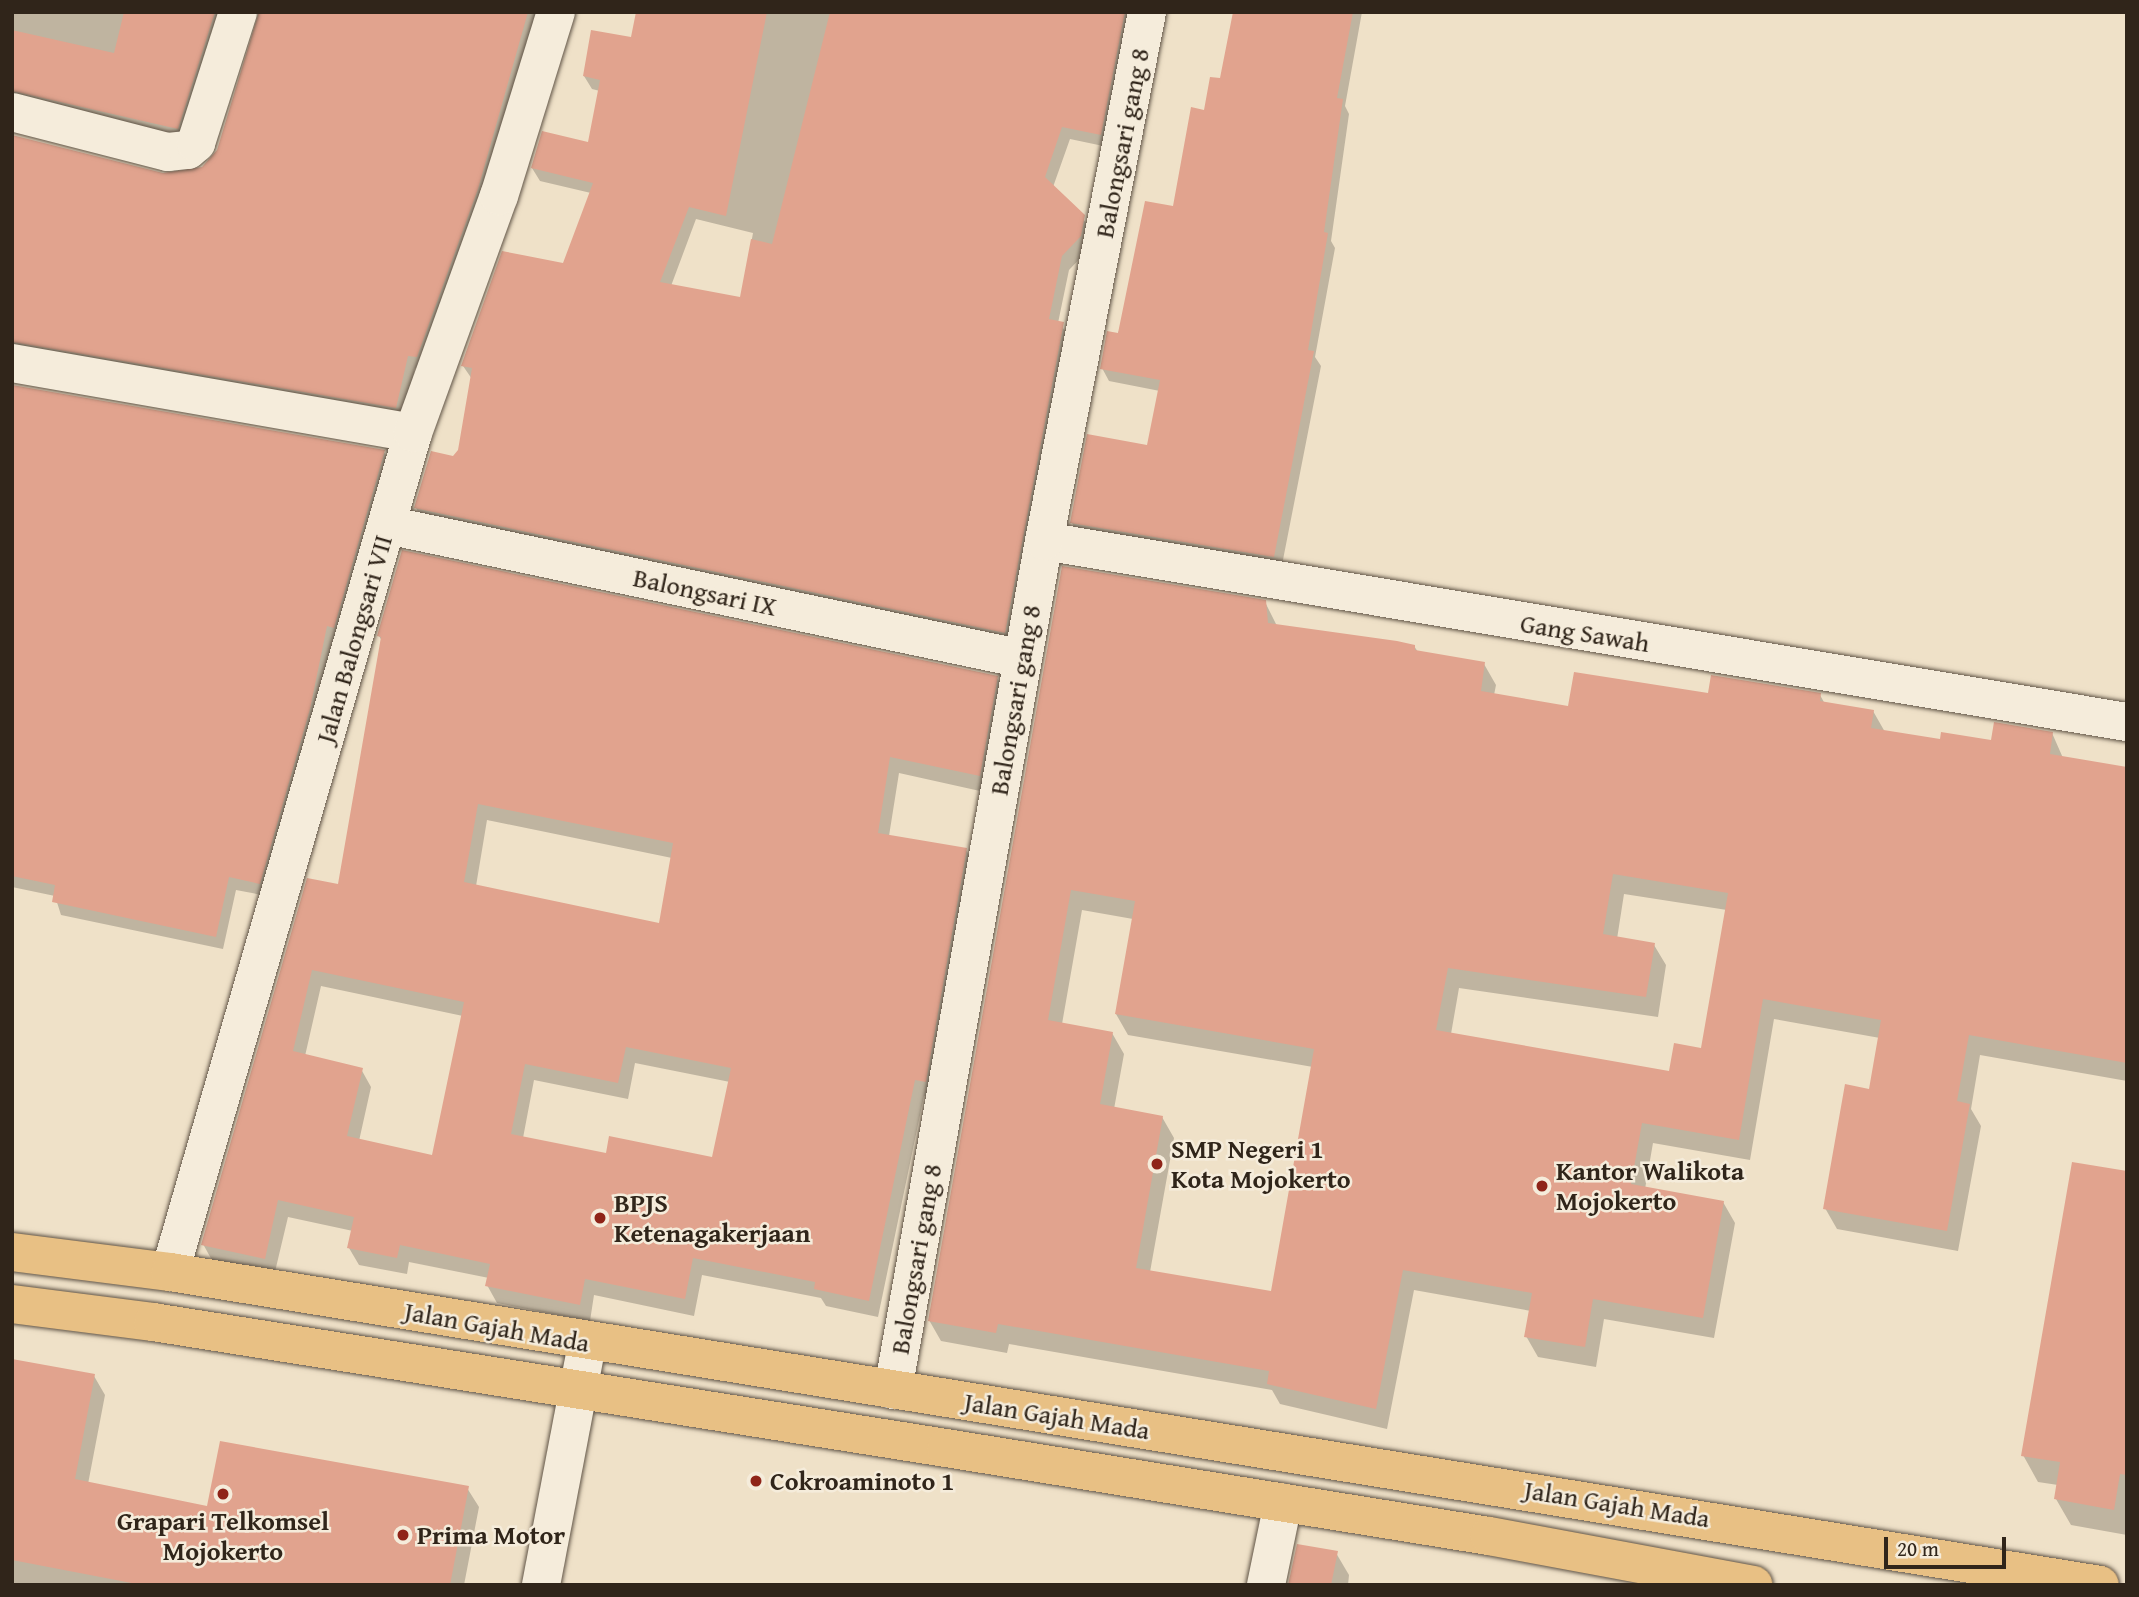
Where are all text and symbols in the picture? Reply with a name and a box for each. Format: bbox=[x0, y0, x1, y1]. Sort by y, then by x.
street label: Balongsari gang 8 bbox=[1088, 46, 1156, 240]
street label: Jalan Balongsari VII bbox=[309, 531, 399, 747]
street label: Balongsari IX bbox=[631, 562, 779, 622]
street label: Balongsari gang 8 bbox=[983, 603, 1047, 797]
street label: Gang Sawah bbox=[1518, 607, 1652, 659]
place label: SMP Negeri 1 Kota Mojokerto bbox=[1171, 1133, 1351, 1194]
place label: Kantor Walikota Mojokerto bbox=[1556, 1155, 1744, 1216]
marker: SMP Negeri 1 Kota Mojokerto bbox=[1149, 1156, 1165, 1172]
street label: Balongsari gang 8 bbox=[884, 1162, 948, 1356]
marker: Kantor Walikota Mojokerto bbox=[1534, 1178, 1550, 1194]
place label: BPJS Ketenagakerjaan bbox=[614, 1187, 810, 1248]
marker: BPJS Ketenagakerjaan bbox=[592, 1210, 608, 1226]
street label: Jalan Gajah Mada bbox=[402, 1295, 592, 1359]
street label: Jalan Gajah Mada bbox=[962, 1386, 1152, 1446]
place label: Cokroaminoto 1 bbox=[770, 1465, 954, 1497]
marker: Cokroaminoto 1 bbox=[748, 1473, 764, 1489]
street label: Jalan Gajah Mada bbox=[1522, 1474, 1712, 1534]
marker: Grapari Telkomsel Mojokerto bbox=[215, 1486, 231, 1502]
place label: Grapari Telkomsel Mojokerto bbox=[117, 1505, 329, 1566]
place label: Prima Motor bbox=[417, 1519, 565, 1551]
scale bar bbox=[1887, 1524, 2010, 1568]
marker: Prima Motor bbox=[395, 1527, 411, 1543]
text: 20 m bbox=[1897, 1533, 1939, 1564]

